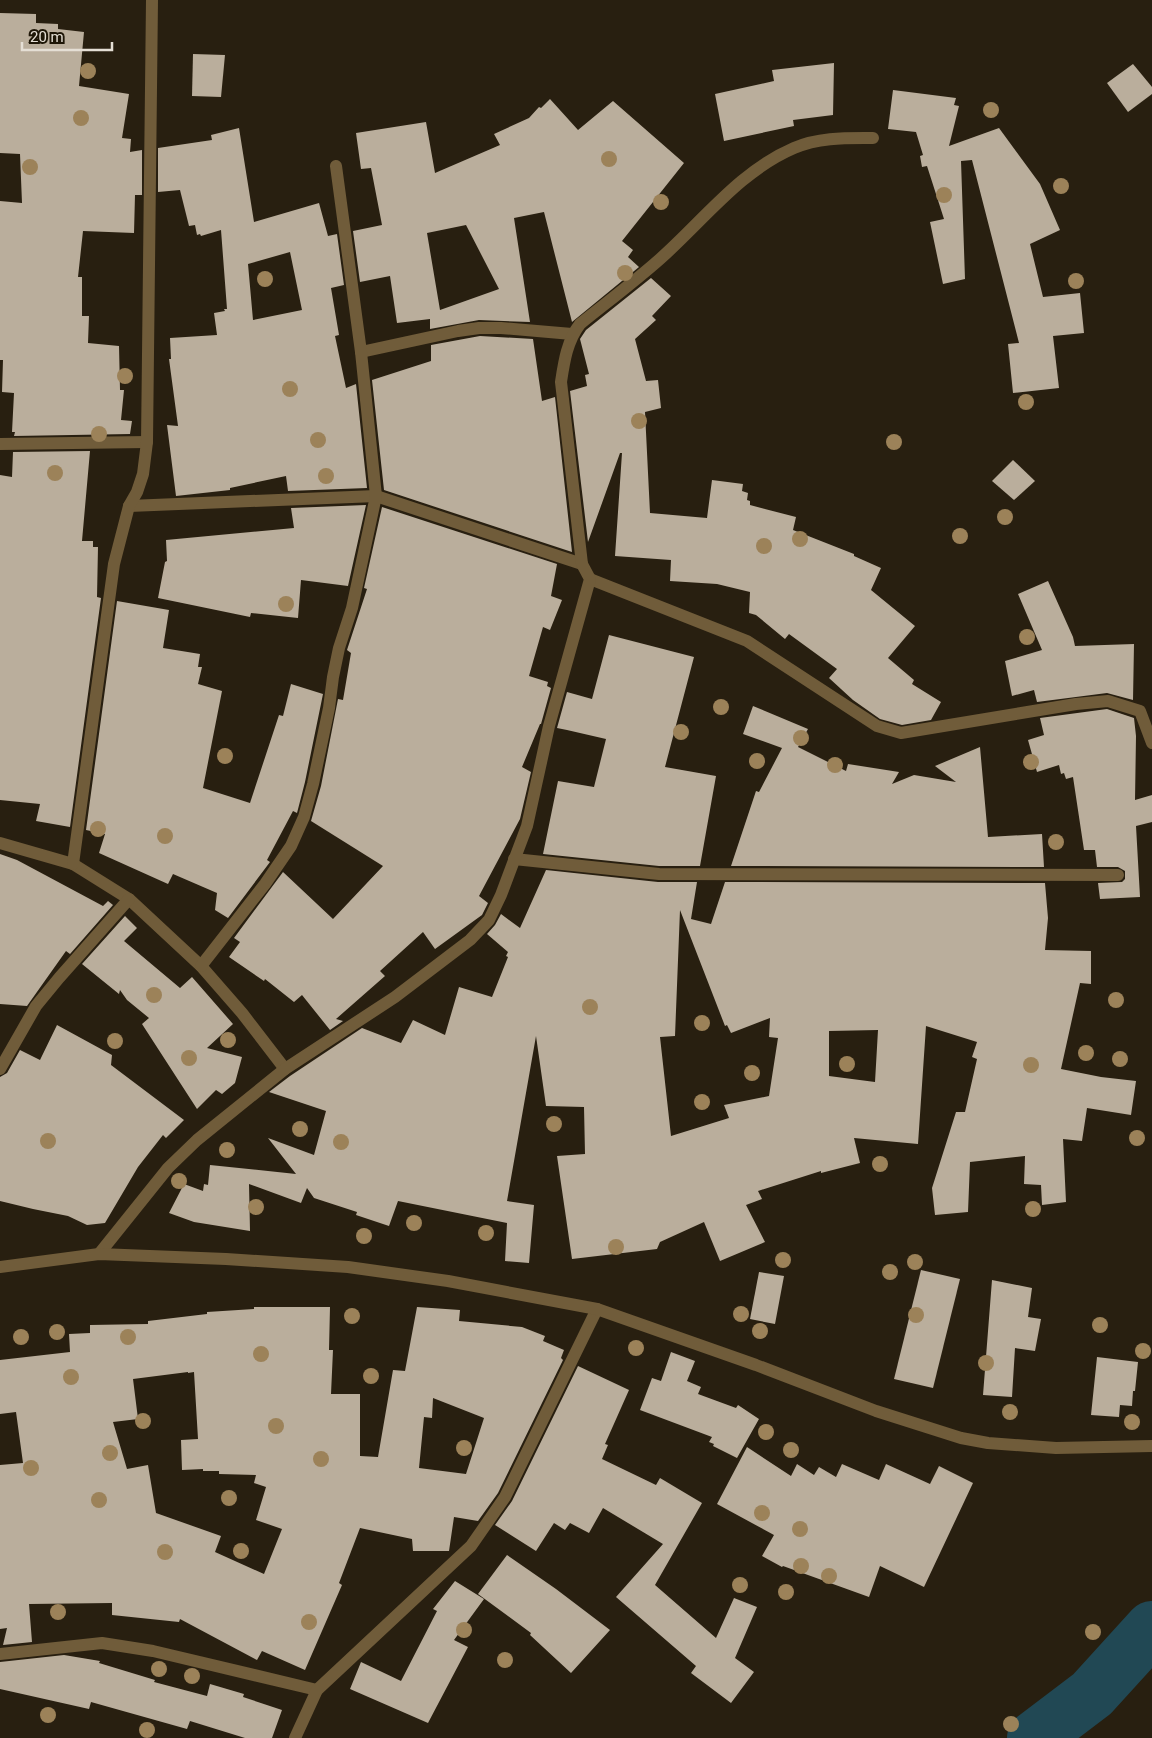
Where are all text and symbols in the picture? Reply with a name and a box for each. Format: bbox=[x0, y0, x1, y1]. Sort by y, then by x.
scale bar bbox=[22, 20, 112, 52]
text: 20 m bbox=[30, 28, 64, 46]

